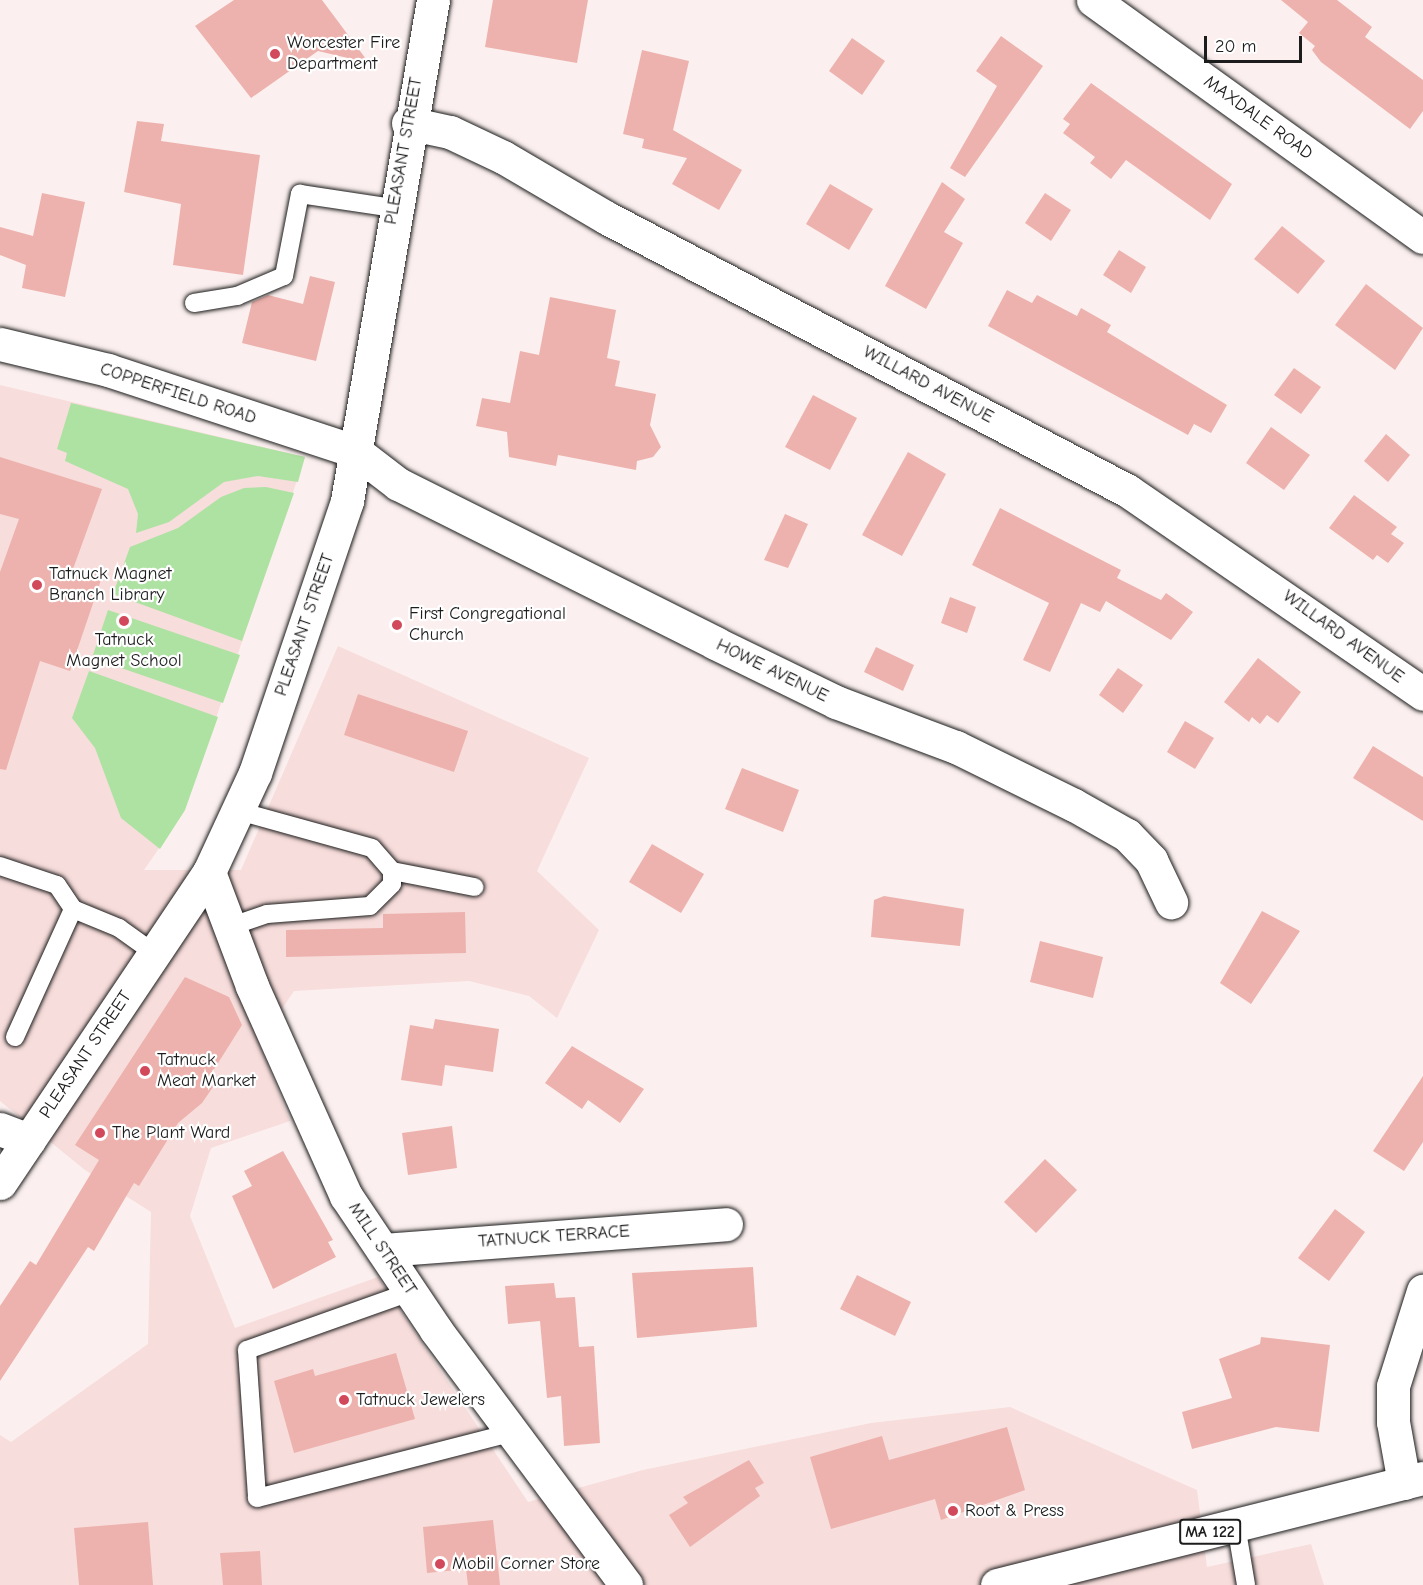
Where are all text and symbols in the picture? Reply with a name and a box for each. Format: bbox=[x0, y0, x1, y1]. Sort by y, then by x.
scale bar bbox=[1207, 24, 1304, 62]
place label: Worcester Fire Department bbox=[287, 33, 400, 76]
text: 20 m bbox=[1215, 36, 1256, 57]
marker: Worcester Fire Department bbox=[268, 47, 282, 61]
street label: MAXDALE ROAD bbox=[1199, 71, 1317, 165]
street label: PLEASANT STREET bbox=[380, 76, 428, 226]
street label: WILLARD AVENUE bbox=[859, 342, 997, 428]
street label: COPPERFIELD ROAD bbox=[97, 359, 259, 429]
street label: PLEASANT STREET bbox=[271, 551, 339, 699]
place label: Tatnuck Magnet Branch Library bbox=[49, 564, 172, 606]
marker: Tatnuck Magnet Branch Library bbox=[30, 578, 44, 592]
street label: WILLARD AVENUE bbox=[1278, 586, 1408, 688]
place label: First Congregational Church bbox=[409, 604, 566, 646]
marker: Tatnuck Magnet School bbox=[117, 614, 131, 628]
marker: First Congregational Church bbox=[390, 618, 404, 632]
place label: Tatnuck Magnet School bbox=[66, 630, 182, 672]
street label: HOWE AVENUE bbox=[712, 635, 832, 707]
street label: PLEASANT STREET bbox=[35, 987, 137, 1123]
place label: Tatnuck Meat Market bbox=[157, 1050, 256, 1092]
marker: Tatnuck Meat Market bbox=[138, 1064, 152, 1078]
place label: The Plant Ward bbox=[112, 1122, 230, 1144]
marker: The Plant Ward bbox=[93, 1126, 107, 1140]
street label: MILL STREET bbox=[343, 1198, 421, 1300]
street label: TATNUCK TERRACE bbox=[478, 1221, 630, 1253]
place label: Tatnuck Jewelers bbox=[356, 1389, 485, 1411]
marker: Tatnuck Jewelers bbox=[337, 1393, 351, 1407]
place label: Root & Press bbox=[965, 1500, 1064, 1522]
marker: Root & Press bbox=[946, 1504, 960, 1518]
road number: MA 122 bbox=[1178, 1519, 1242, 1545]
place label: Mobil Corner Store bbox=[452, 1553, 600, 1575]
marker: Mobil Corner Store bbox=[433, 1557, 447, 1571]

